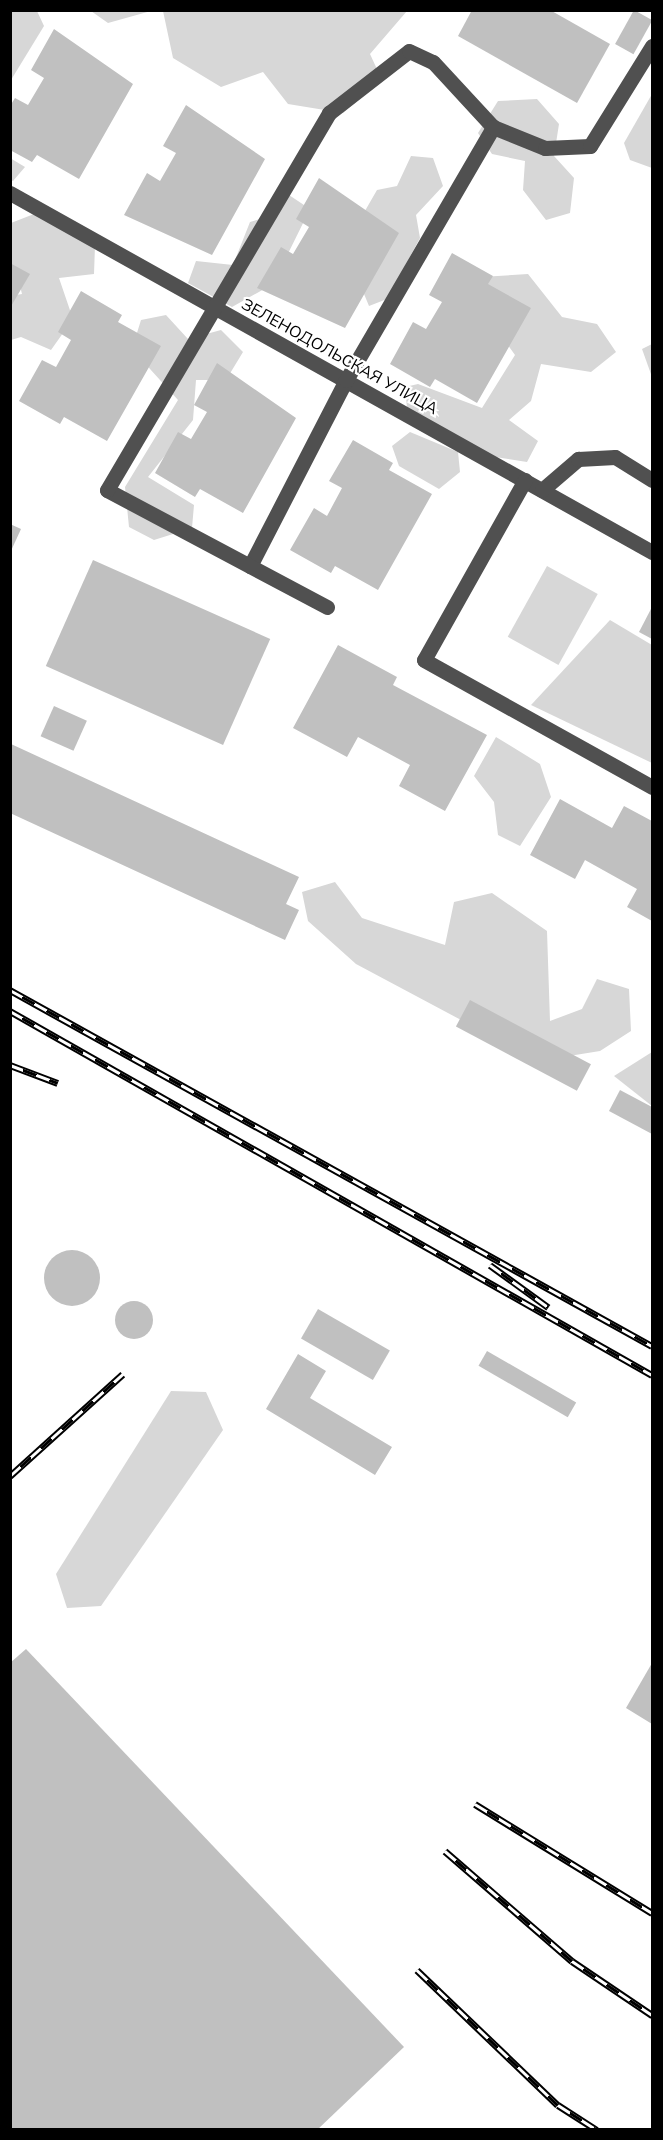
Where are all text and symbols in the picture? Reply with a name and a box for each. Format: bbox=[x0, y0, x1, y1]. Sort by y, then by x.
street label: ЗЕЛЕНОДОЛЬСКАЯ УЛИЦА bbox=[239, 294, 441, 418]

